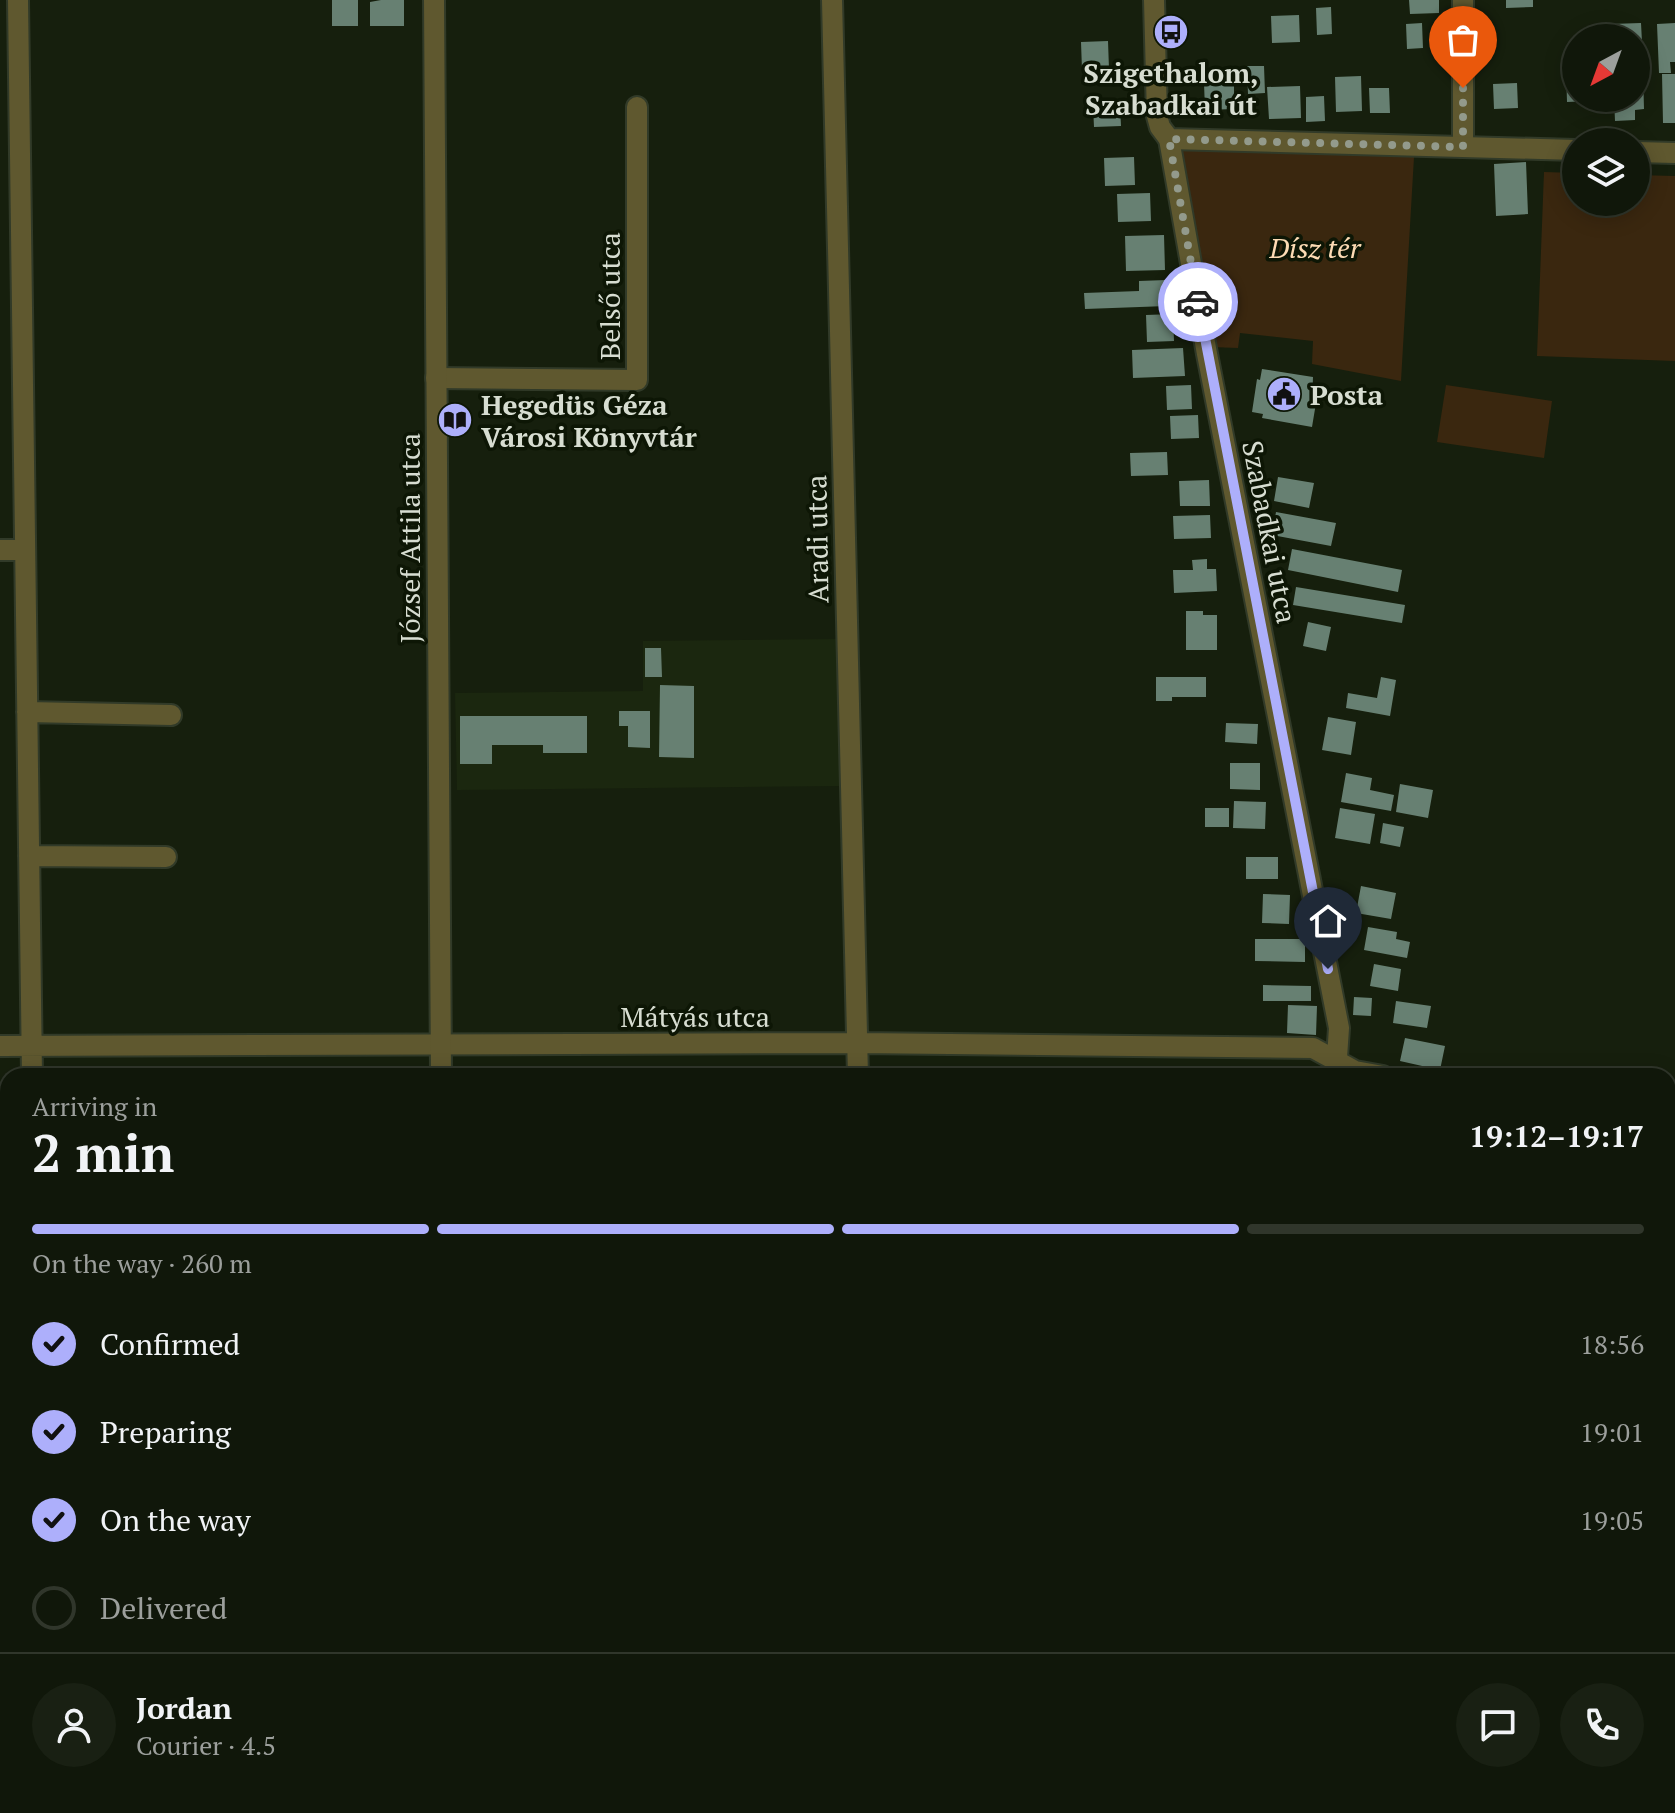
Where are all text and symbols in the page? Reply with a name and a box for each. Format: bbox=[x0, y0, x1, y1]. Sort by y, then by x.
pin bbox=[1429, 6, 1497, 88]
bus stop icon: Szigethalom, Szabadkai út bbox=[1152, 13, 1190, 51]
icon: bag bbox=[1441, 18, 1485, 62]
north arrow bbox=[1562, 24, 1650, 112]
map controls bbox=[1562, 24, 1650, 216]
place label: Szigethalom, Szabadkai út bbox=[1083, 54, 1259, 123]
button: layers bbox=[1562, 128, 1650, 216]
park label: Dísz tér bbox=[1268, 229, 1362, 266]
street label: Belső utca bbox=[591, 232, 628, 360]
courier bbox=[1158, 262, 1238, 342]
icon: car bbox=[1176, 280, 1220, 324]
public building icon: Posta bbox=[1265, 375, 1303, 413]
place label: Posta bbox=[1310, 376, 1384, 413]
place label: Hegedüs Géza Városi Könyvtár bbox=[481, 386, 697, 455]
library icon: Hegedüs Géza Városi Könyvtár bbox=[436, 401, 474, 439]
street label: József Attila utca bbox=[391, 433, 428, 643]
street label: Szabadkai utca bbox=[1234, 438, 1306, 626]
street label: Aradi utca bbox=[797, 474, 837, 604]
pin bbox=[1294, 887, 1362, 969]
icon: home bbox=[1306, 899, 1350, 943]
street label: Mátyás utca bbox=[620, 998, 770, 1035]
text: Arriving in bbox=[32, 1089, 157, 1123]
text: 19:12–19:17 bbox=[1469, 1116, 1644, 1156]
text: 2 min bbox=[32, 1118, 174, 1187]
text: On the way · 260 m bbox=[32, 1246, 252, 1280]
icon: check bbox=[32, 1322, 76, 1366]
text: Confirmed bbox=[100, 1324, 240, 1364]
text: 18:56 bbox=[1580, 1327, 1644, 1361]
icon: check bbox=[32, 1410, 76, 1454]
text: Preparing bbox=[100, 1412, 231, 1452]
text: 19:01 bbox=[1580, 1415, 1644, 1449]
icon: check bbox=[32, 1498, 76, 1542]
text: On the way bbox=[100, 1500, 251, 1540]
text: 19:05 bbox=[1580, 1503, 1644, 1537]
text: Delivered bbox=[100, 1588, 227, 1628]
button: person bbox=[32, 1683, 116, 1767]
button: chat bbox=[1456, 1683, 1540, 1767]
button: phone bbox=[1560, 1683, 1644, 1767]
text: Jordan bbox=[136, 1688, 232, 1728]
text: Courier · 4.5 bbox=[136, 1728, 276, 1762]

